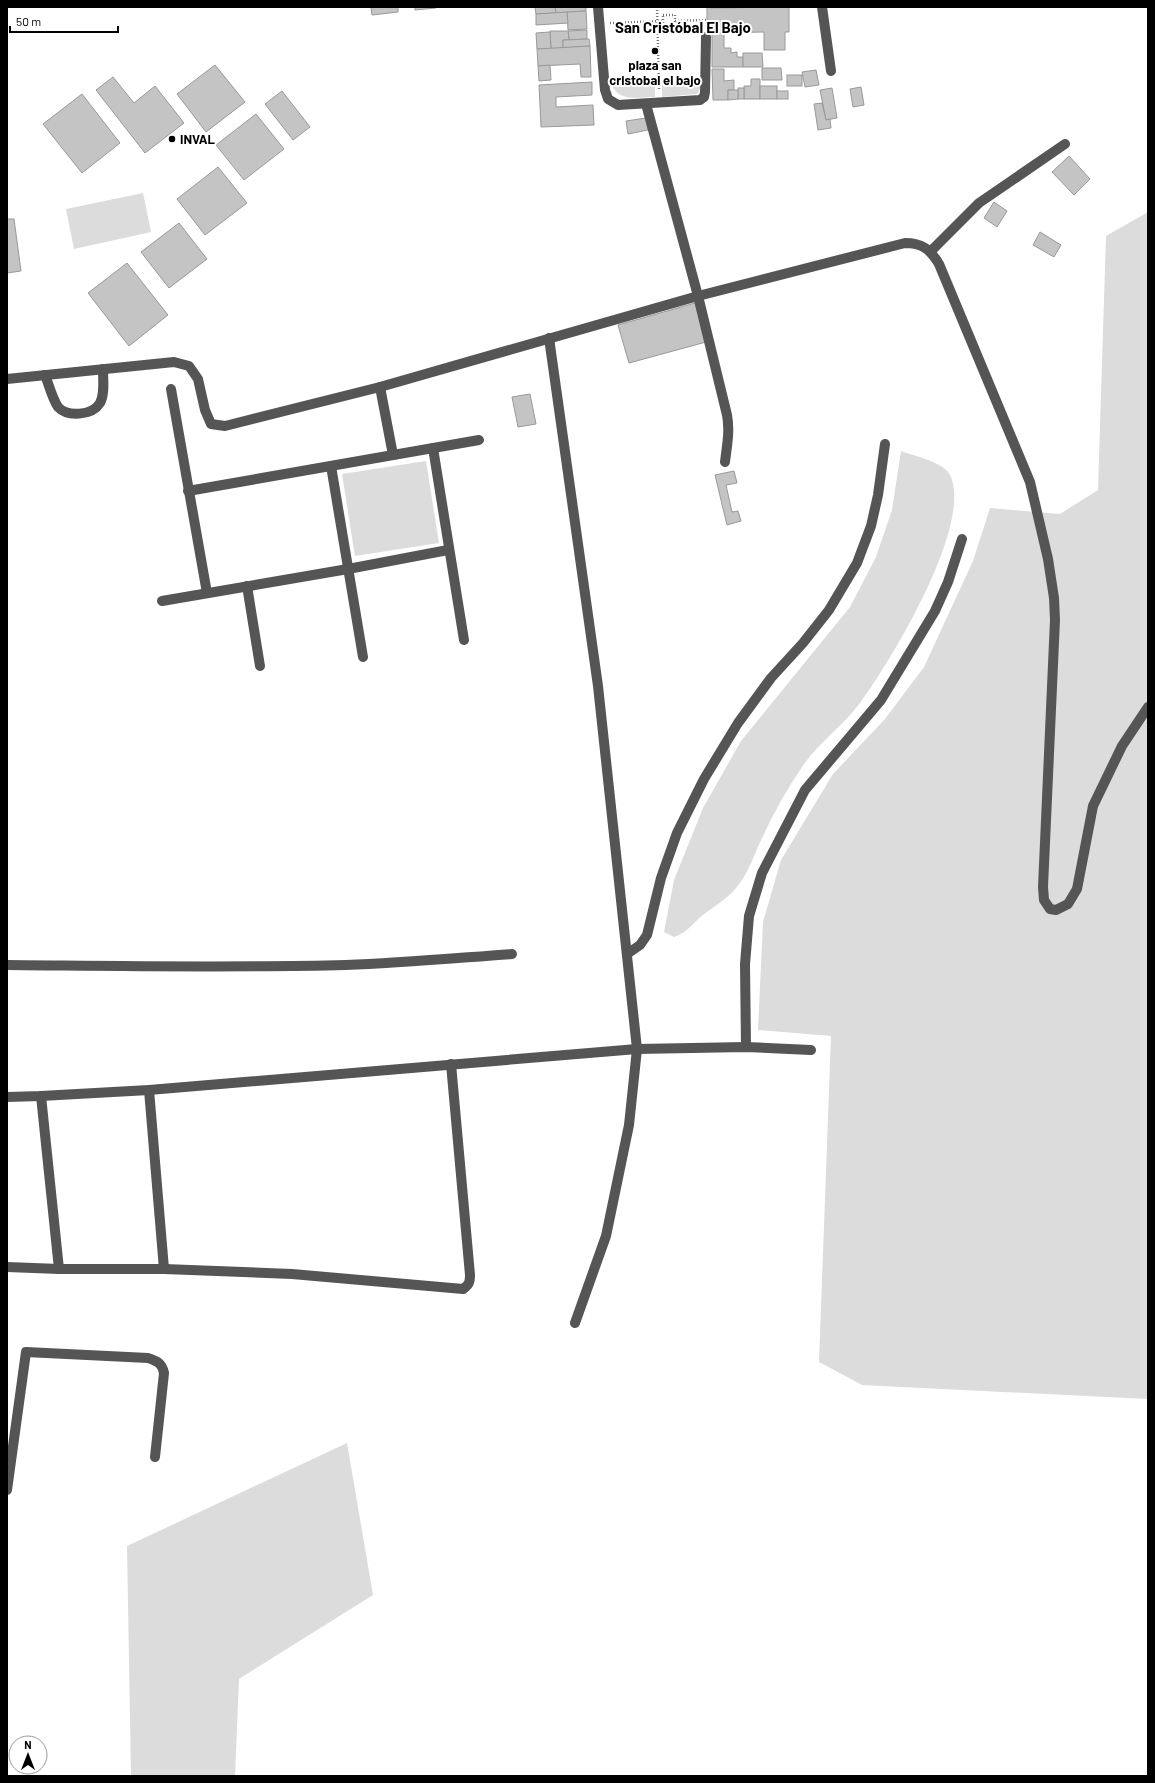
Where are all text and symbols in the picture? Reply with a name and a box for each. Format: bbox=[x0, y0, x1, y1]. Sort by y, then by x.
scale bar bbox=[10, 8, 118, 34]
text: 50 m bbox=[16, 14, 41, 28]
district label: San Cristóbal El Bajo bbox=[615, 18, 751, 36]
marker: plaza san cristobal el bajo bbox=[650, 46, 660, 56]
place label: plaza san cristobal el bajo bbox=[609, 57, 701, 88]
place label: INVAL bbox=[180, 131, 216, 147]
marker: INVAL bbox=[167, 134, 177, 144]
north arrow bbox=[8, 1735, 48, 1775]
text: N bbox=[24, 1738, 32, 1751]

